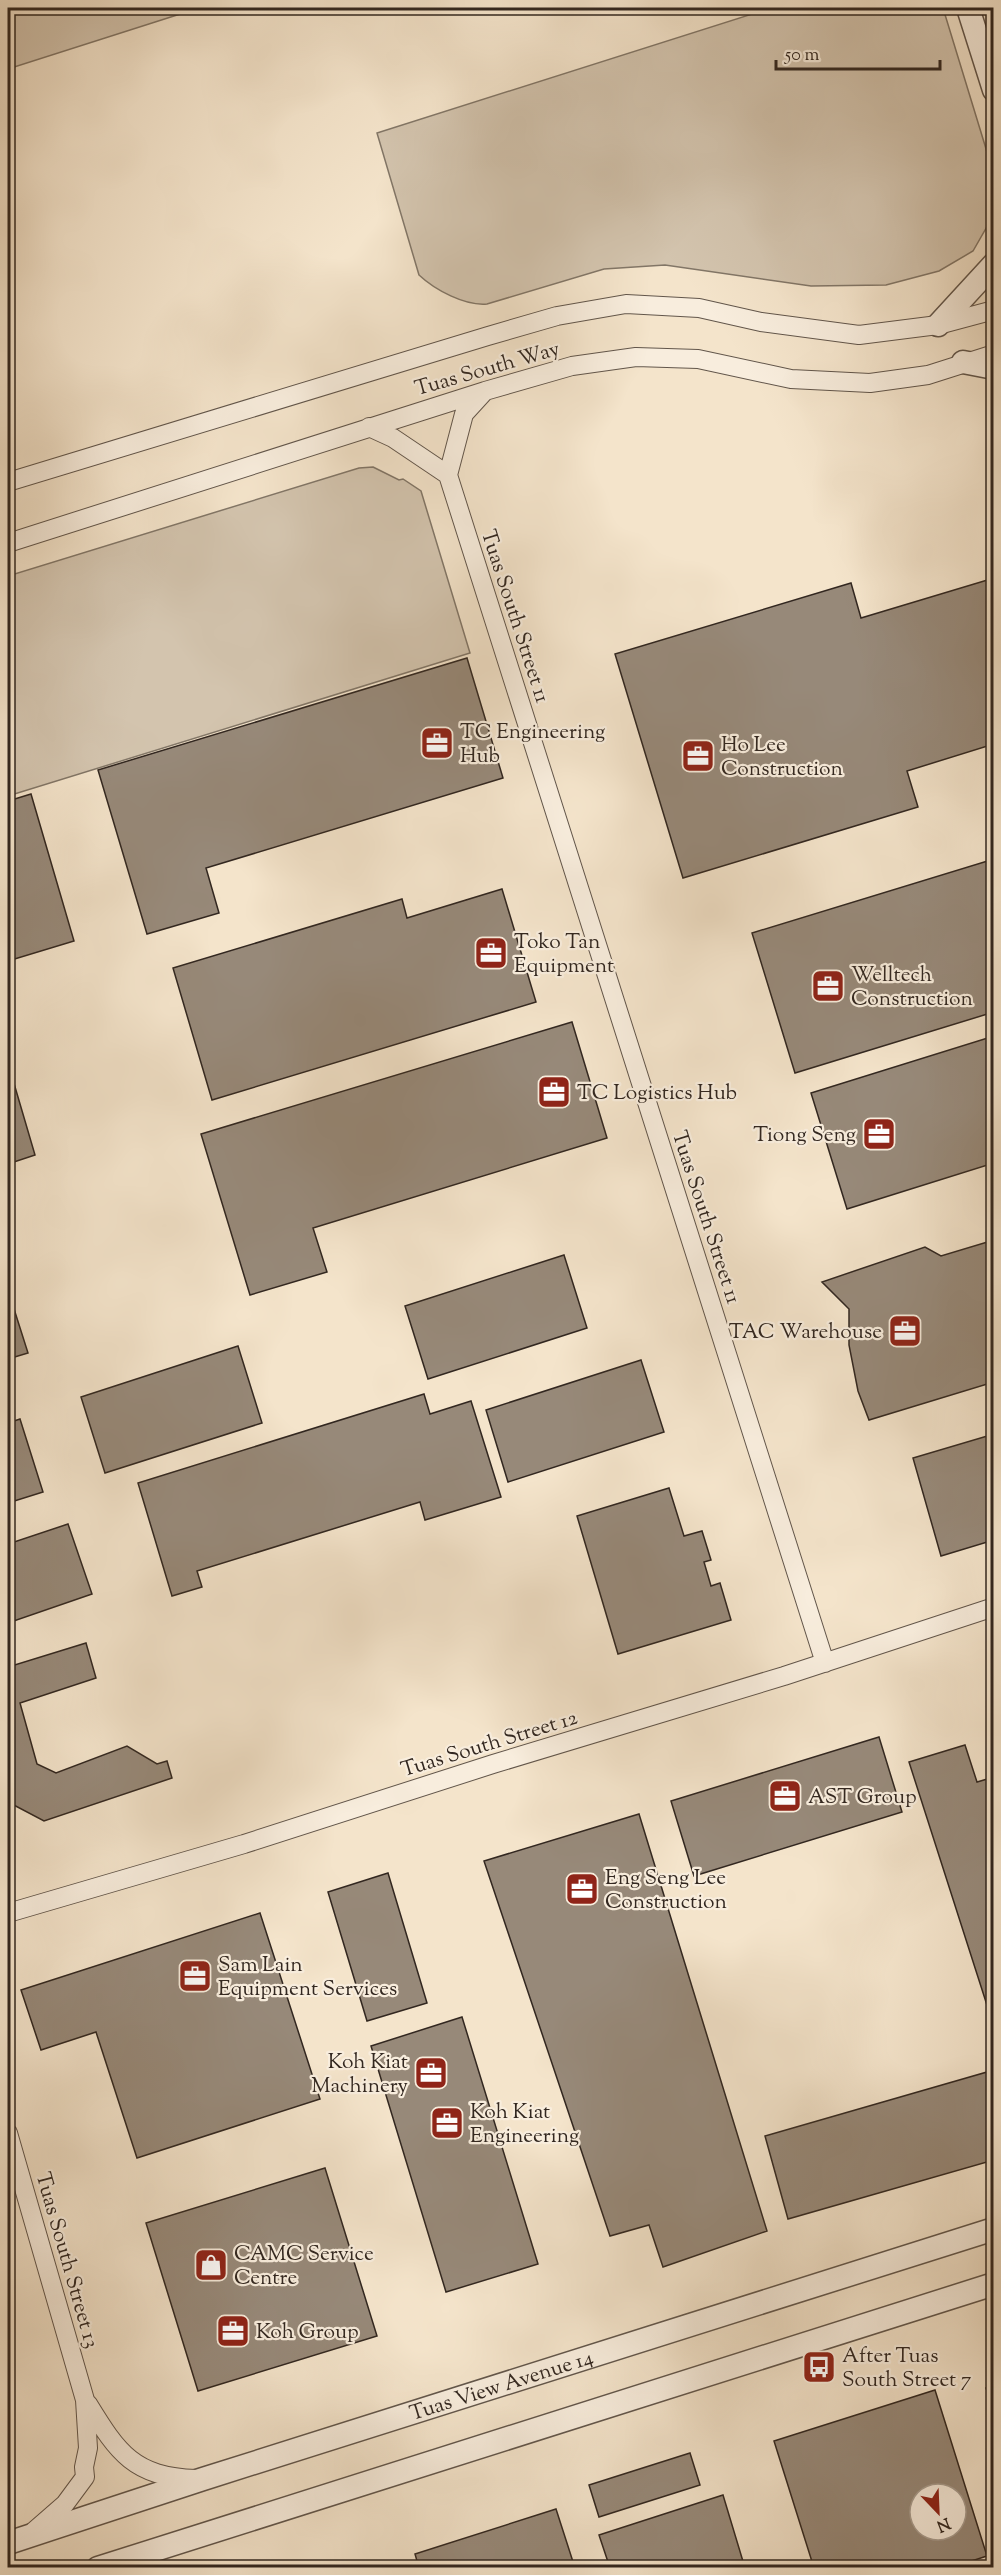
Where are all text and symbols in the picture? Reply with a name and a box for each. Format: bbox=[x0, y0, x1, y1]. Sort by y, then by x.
scale bar bbox=[776, 33, 940, 71]
text: 50 m bbox=[784, 43, 820, 69]
street label: Tuas South Way bbox=[412, 335, 564, 405]
street label: Tuas South Street 11 bbox=[472, 526, 556, 707]
place label: TC Engineering Hub bbox=[460, 718, 605, 772]
office icon: TC Engineering Hub bbox=[419, 725, 455, 761]
place label: Ho Lee Construction bbox=[721, 731, 843, 785]
office icon: Ho Lee Construction bbox=[680, 738, 716, 774]
place label: Toko Tan Equipment bbox=[514, 928, 614, 982]
office icon: Toko Tan Equipment bbox=[473, 935, 509, 971]
place label: Welltech Construction bbox=[851, 961, 973, 1015]
office icon: Welltech Construction bbox=[810, 968, 846, 1004]
office icon: TC Logistics Hub bbox=[536, 1074, 572, 1110]
place label: TC Logistics Hub bbox=[577, 1079, 737, 1109]
office icon: Tiong Seng bbox=[861, 1116, 897, 1152]
place label: Tiong Seng bbox=[753, 1121, 856, 1151]
street label: Tuas South Street 11 bbox=[663, 1127, 747, 1308]
office icon: TAC Warehouse bbox=[887, 1313, 923, 1349]
place label: TAC Warehouse bbox=[729, 1318, 882, 1348]
street label: Tuas South Street 12 bbox=[398, 1704, 582, 1786]
office icon: AST Group bbox=[767, 1778, 803, 1814]
place label: AST Group bbox=[808, 1783, 917, 1813]
place label: Eng Seng Lee Construction bbox=[605, 1864, 727, 1918]
office icon: Eng Seng Lee Construction bbox=[564, 1871, 600, 1907]
place label: Sam Lain Equipment Services bbox=[218, 1951, 397, 2005]
office icon: Sam Lain Equipment Services bbox=[177, 1958, 213, 1994]
place label: Koh Kiat Machinery bbox=[311, 2048, 409, 2102]
office icon: Koh Kiat Machinery bbox=[413, 2055, 449, 2091]
place label: Koh Kiat Engineering bbox=[470, 2098, 579, 2152]
office icon: Koh Kiat Engineering bbox=[429, 2105, 465, 2141]
street label: Tuas South Street 13 bbox=[27, 2169, 106, 2352]
place label: CAMC Service Centre bbox=[234, 2240, 374, 2294]
shop icon: CAMC Service Centre bbox=[193, 2247, 229, 2283]
office icon: Koh Group bbox=[215, 2313, 251, 2349]
place label: Koh Group bbox=[256, 2318, 359, 2348]
place label: After Tuas South Street 7 bbox=[842, 2342, 972, 2396]
street label: Tuas View Avenue 14 bbox=[406, 2344, 597, 2430]
bus stop icon: After Tuas South Street 7 bbox=[801, 2349, 837, 2385]
north arrow bbox=[908, 2482, 968, 2542]
text: N bbox=[932, 2510, 953, 2537]

